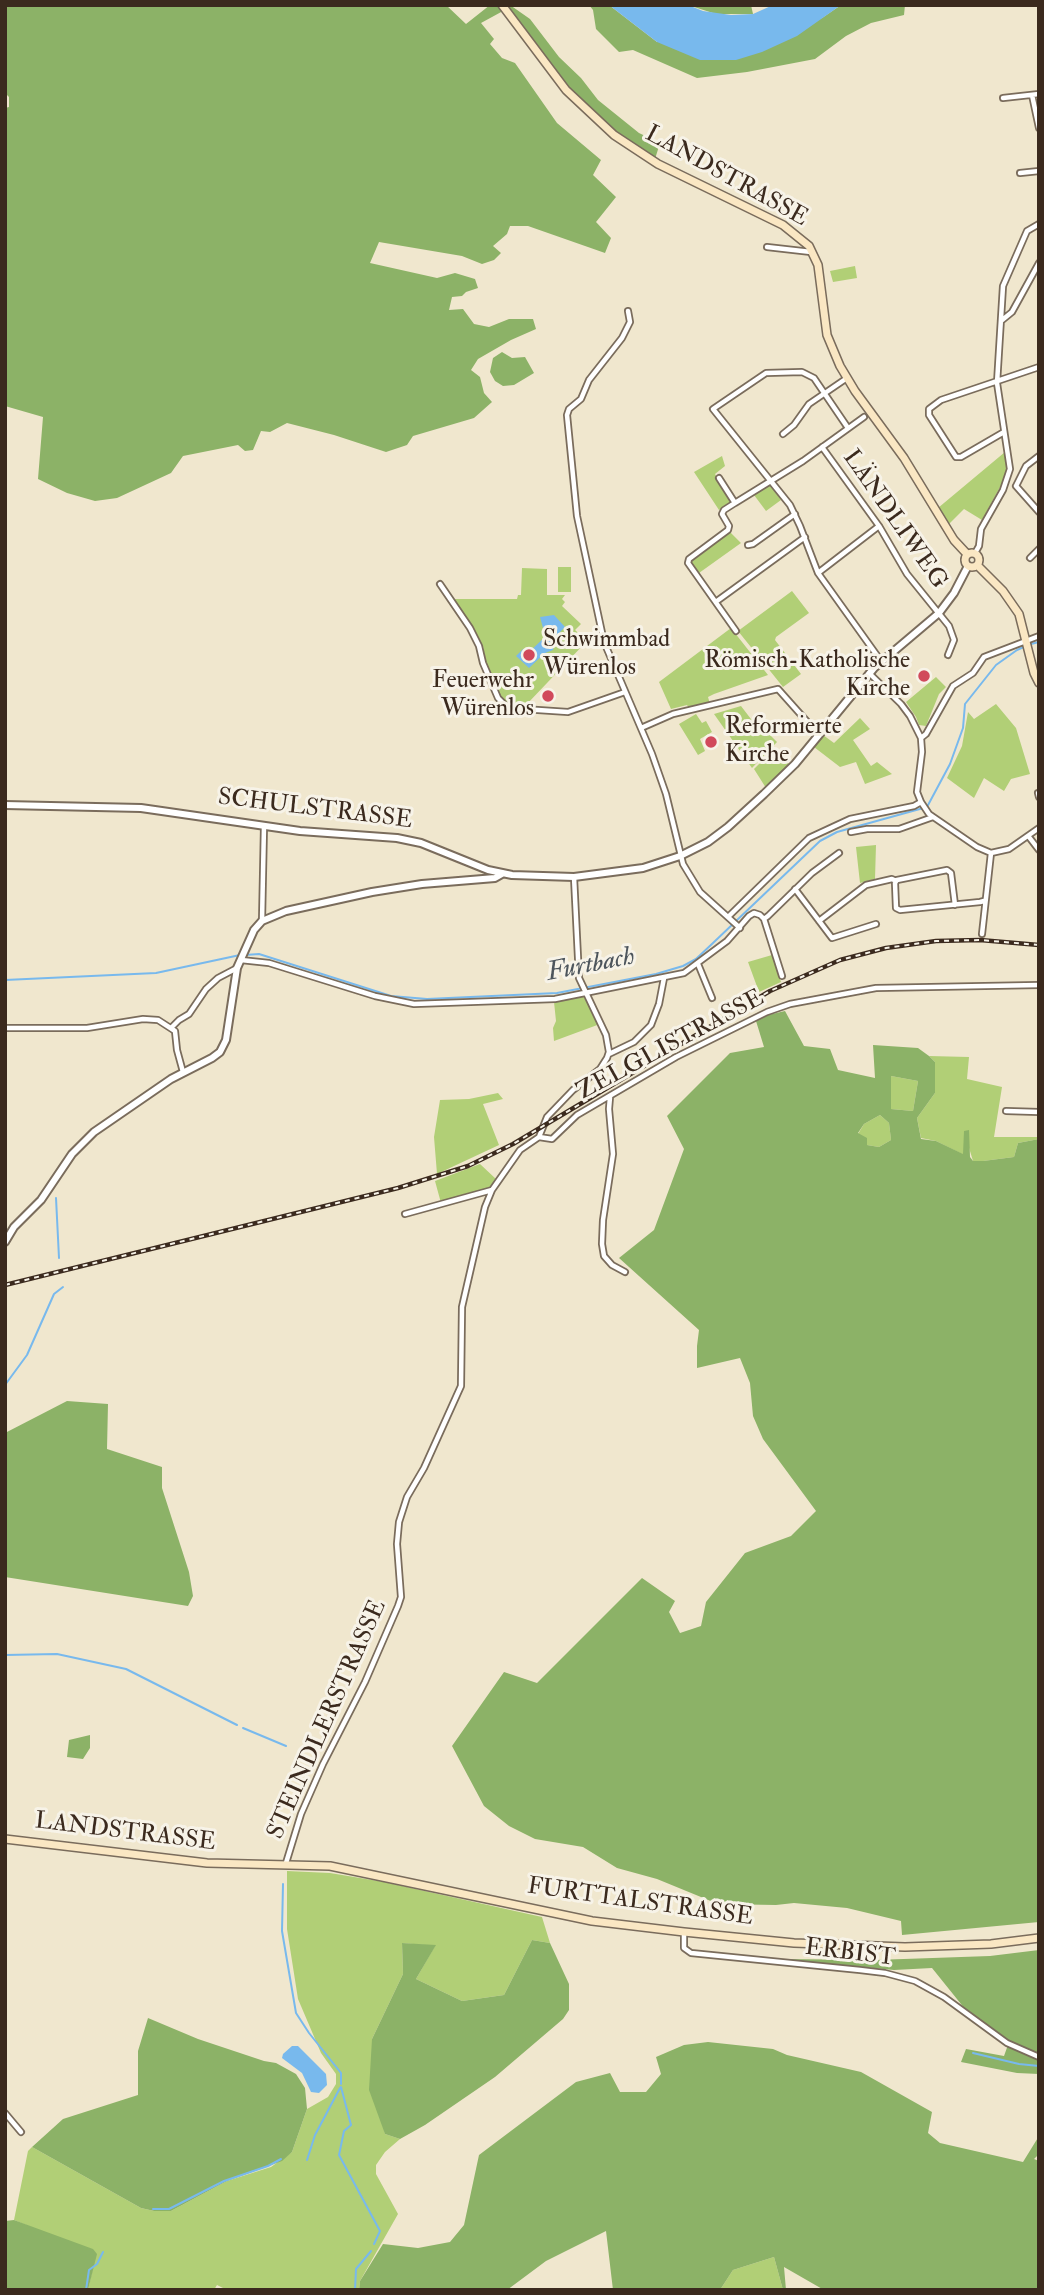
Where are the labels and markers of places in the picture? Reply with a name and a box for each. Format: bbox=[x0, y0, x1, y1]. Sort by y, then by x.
place label: Schwimmbad Würenlos bbox=[543, 627, 670, 683]
marker: Schwimmbad Würenlos bbox=[521, 647, 537, 663]
place label: Römisch-Katholische Kirche bbox=[704, 648, 910, 704]
place label: Feuerwehr Würenlos bbox=[432, 668, 534, 724]
marker: Römisch-Katholische Kirche bbox=[916, 668, 932, 684]
marker: Feuerwehr Würenlos bbox=[540, 688, 556, 704]
place label: Reformierte Kirche bbox=[725, 714, 842, 770]
marker: Reformierte Kirche bbox=[703, 734, 719, 750]

